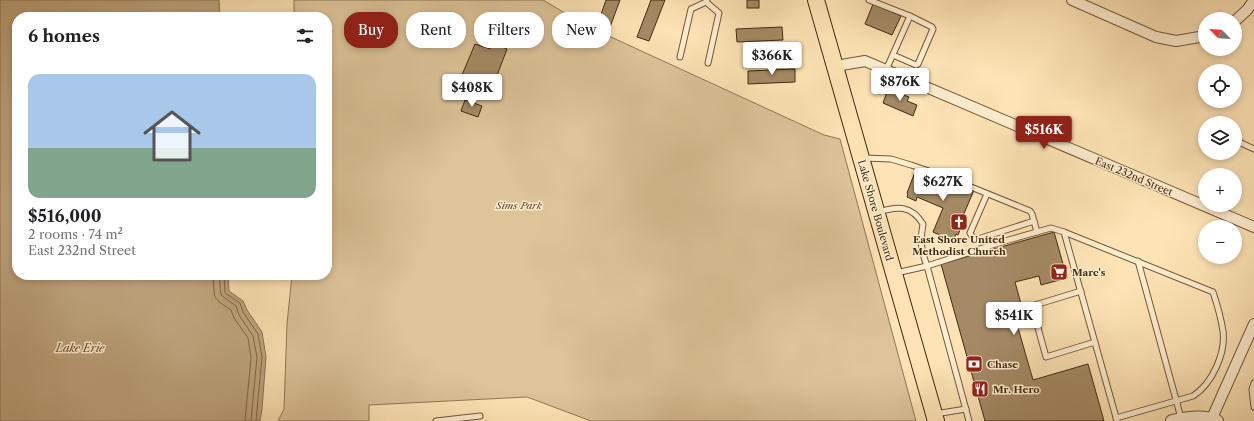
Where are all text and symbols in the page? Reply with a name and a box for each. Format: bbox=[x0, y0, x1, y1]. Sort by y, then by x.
chip: Buy bbox=[344, 12, 398, 48]
chip: Rent bbox=[406, 12, 466, 48]
chip: Filters bbox=[474, 12, 544, 48]
chip: New bbox=[552, 12, 611, 48]
north arrow bbox=[1198, 12, 1242, 56]
map controls bbox=[1198, 12, 1242, 264]
icon: filters bbox=[294, 25, 316, 47]
text: 6 homes bbox=[28, 26, 100, 46]
pin: $366K bbox=[744, 42, 800, 76]
text: $366K bbox=[752, 47, 792, 63]
button: locate bbox=[1198, 64, 1242, 108]
pin: $876K bbox=[872, 68, 928, 102]
text: $876K bbox=[880, 73, 920, 89]
pin: $408K bbox=[444, 74, 500, 108]
text: $408K bbox=[451, 79, 493, 95]
icon: home bbox=[136, 100, 208, 172]
pin: $516K bbox=[1016, 116, 1072, 150]
button: layers bbox=[1198, 116, 1242, 160]
text: $516K bbox=[1025, 121, 1063, 137]
street label: East 232nd Street bbox=[1093, 154, 1175, 199]
street label: Lake Shore Boulevard bbox=[855, 158, 896, 262]
pin: $627K bbox=[915, 168, 971, 202]
button: + bbox=[1198, 168, 1242, 212]
text: $627K bbox=[923, 173, 963, 189]
park label: Sims Park bbox=[495, 199, 543, 212]
text: $516,000 bbox=[28, 206, 102, 226]
church icon: East Shore United Methodist Church bbox=[949, 212, 969, 232]
button: − bbox=[1198, 220, 1242, 264]
text: 2 rooms · 74 m² bbox=[28, 226, 123, 242]
place label: East Shore United Methodist Church bbox=[912, 233, 1006, 258]
text: East 232nd Street bbox=[28, 242, 136, 258]
supermarket icon: Marc's bbox=[1049, 262, 1069, 282]
place label: Marc's bbox=[1072, 266, 1106, 279]
pin: $541K bbox=[986, 302, 1042, 336]
text: $541K bbox=[995, 307, 1033, 323]
water label: Lake Erie bbox=[55, 341, 105, 355]
bank icon: Chase bbox=[964, 354, 984, 374]
place label: Chase bbox=[987, 358, 1018, 371]
restaurant icon: Mr. Hero bbox=[970, 379, 990, 399]
place label: Mr. Hero bbox=[993, 383, 1040, 396]

